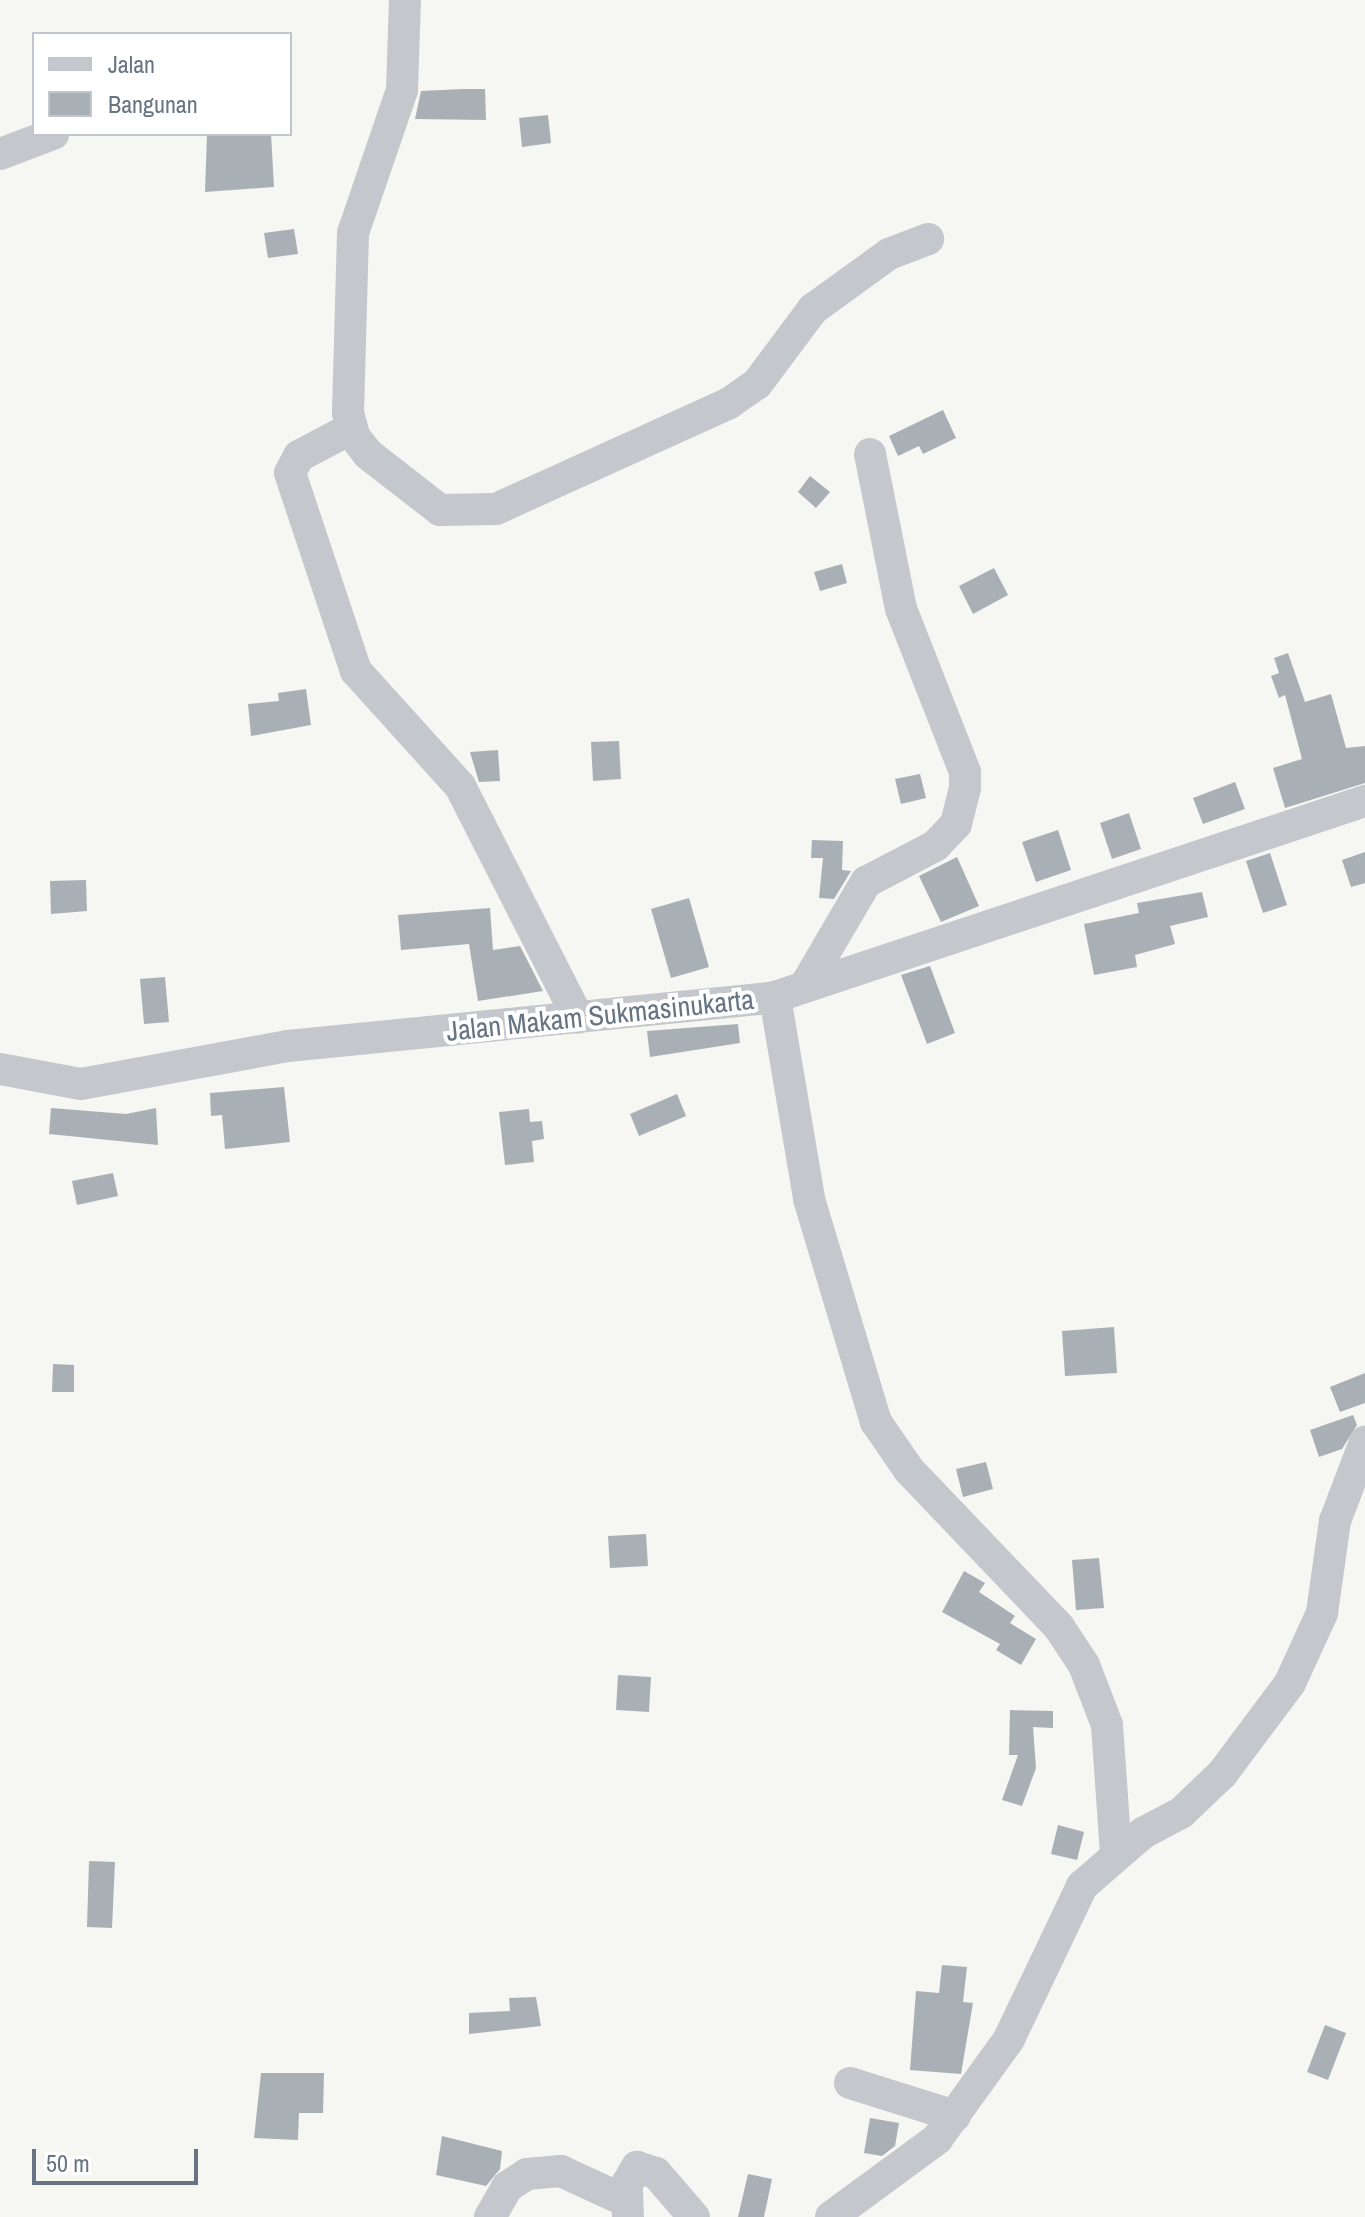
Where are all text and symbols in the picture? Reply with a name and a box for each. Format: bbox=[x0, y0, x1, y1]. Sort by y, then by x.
legend bbox=[32, 32, 292, 136]
text: Jalan bbox=[108, 48, 155, 80]
text: Bangunan bbox=[108, 88, 198, 120]
street label: Jalan Makam Sukmasinukarta bbox=[445, 982, 755, 1048]
scale bar bbox=[36, 2133, 202, 2183]
text: 50 m bbox=[46, 2147, 90, 2179]

